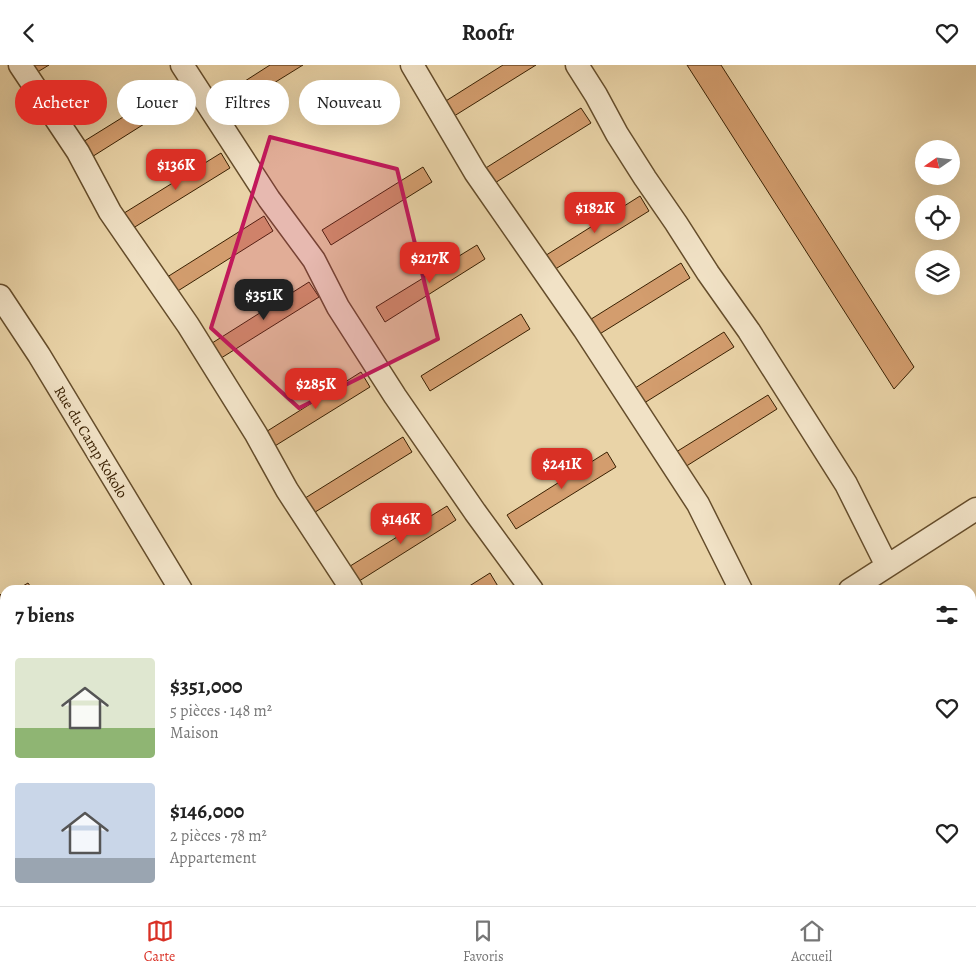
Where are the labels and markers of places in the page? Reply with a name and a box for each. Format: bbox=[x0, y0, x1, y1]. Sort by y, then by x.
pin: $136K bbox=[141, 149, 211, 191]
pin: $182K bbox=[560, 191, 630, 234]
pin: $217K bbox=[395, 241, 465, 284]
pin: $351K bbox=[229, 279, 299, 321]
pin: $285K bbox=[281, 367, 351, 410]
pin: $241K bbox=[527, 447, 597, 490]
pin: $146K bbox=[366, 503, 436, 545]

